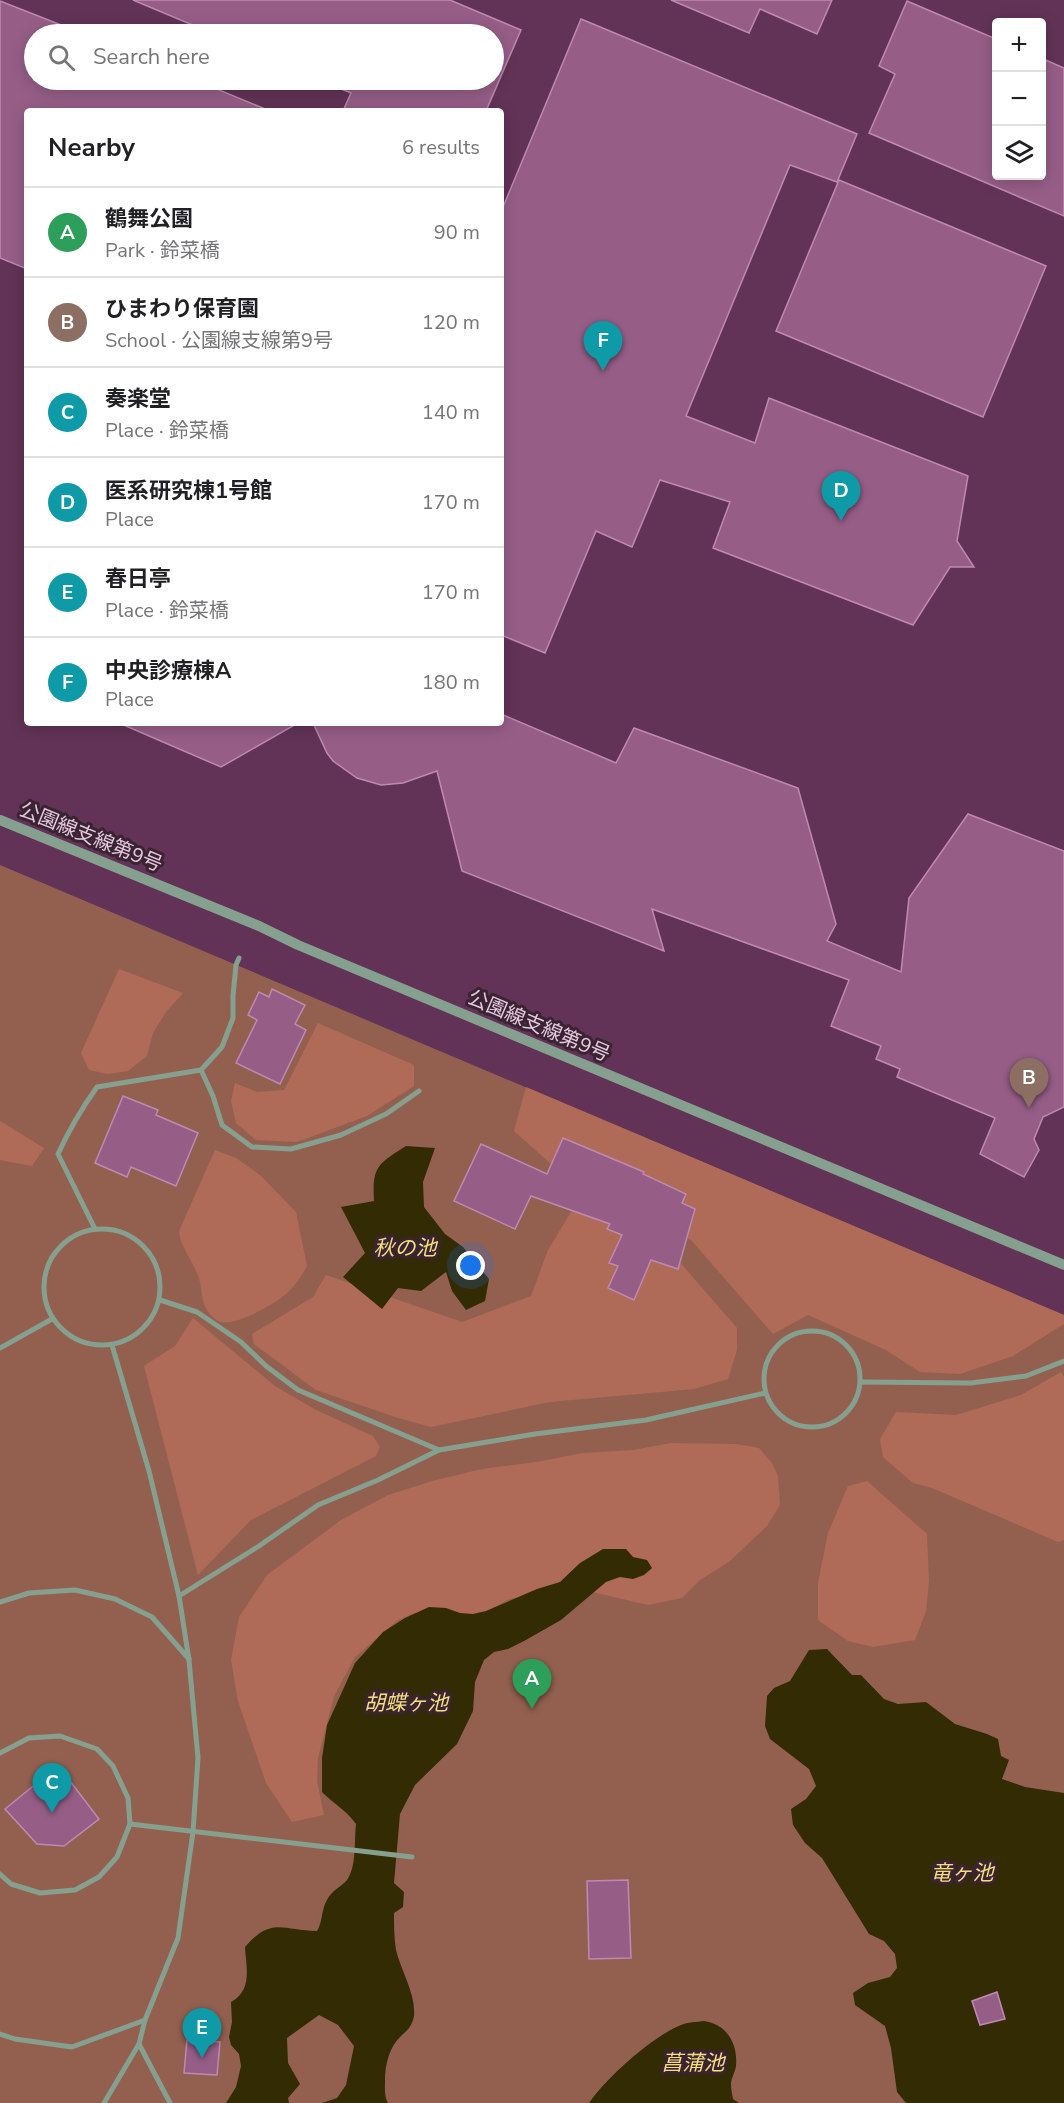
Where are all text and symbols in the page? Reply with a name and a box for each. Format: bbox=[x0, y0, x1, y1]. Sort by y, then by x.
map controls bbox=[992, 18, 1046, 180]
button: + bbox=[992, 18, 1046, 72]
search box bbox=[24, 24, 504, 90]
icon: search bbox=[45, 41, 78, 74]
text: Search here bbox=[93, 42, 210, 72]
button: − bbox=[992, 72, 1046, 126]
button: layers bbox=[992, 126, 1046, 180]
text: Nearby bbox=[48, 130, 135, 165]
text: 6 results bbox=[402, 134, 480, 161]
text: 鶴舞公園 bbox=[105, 204, 193, 234]
text: A bbox=[60, 219, 75, 246]
text: 90 m bbox=[434, 219, 480, 246]
text: Park · 鈴菜橋 bbox=[105, 237, 220, 264]
text: ひまわり保育園 bbox=[105, 294, 259, 324]
text: B bbox=[61, 309, 74, 336]
text: 120 m bbox=[422, 309, 480, 336]
pin: F bbox=[584, 322, 622, 371]
text: School · 公園線支線第9号 bbox=[105, 327, 333, 354]
text: 奏楽堂 bbox=[105, 384, 171, 414]
text: C bbox=[61, 399, 74, 426]
text: 140 m bbox=[422, 399, 480, 426]
text: Place · 鈴菜橋 bbox=[105, 417, 229, 444]
pin: D bbox=[822, 472, 860, 521]
text: 医系研究棟1号館 bbox=[105, 476, 272, 506]
text: D bbox=[60, 489, 75, 516]
text: 170 m bbox=[422, 489, 480, 516]
text: Place bbox=[105, 506, 154, 533]
text: 春日亭 bbox=[105, 564, 171, 594]
text: E bbox=[62, 579, 73, 606]
text: 170 m bbox=[422, 579, 480, 606]
text: Place · 鈴菜橋 bbox=[105, 597, 229, 624]
text: 中央診療棟A bbox=[105, 656, 231, 686]
text: F bbox=[62, 669, 73, 696]
text: 180 m bbox=[422, 669, 480, 696]
text: Place bbox=[105, 686, 154, 713]
street label: 公園線支線第9号 bbox=[15, 796, 167, 878]
street label: 公園線支線第9号 bbox=[464, 984, 614, 1068]
pin: B bbox=[1010, 1058, 1048, 1108]
water label: 秋の池 bbox=[374, 1234, 438, 1262]
your location bbox=[456, 1251, 485, 1280]
pin: A bbox=[512, 1660, 552, 1709]
water label: 胡蝶ヶ池 bbox=[364, 1689, 450, 1717]
pin: C bbox=[32, 1764, 72, 1813]
water label: 竜ヶ池 bbox=[931, 1859, 995, 1887]
pin: E bbox=[182, 2008, 222, 2058]
water label: 菖蒲池 bbox=[662, 2049, 726, 2077]

